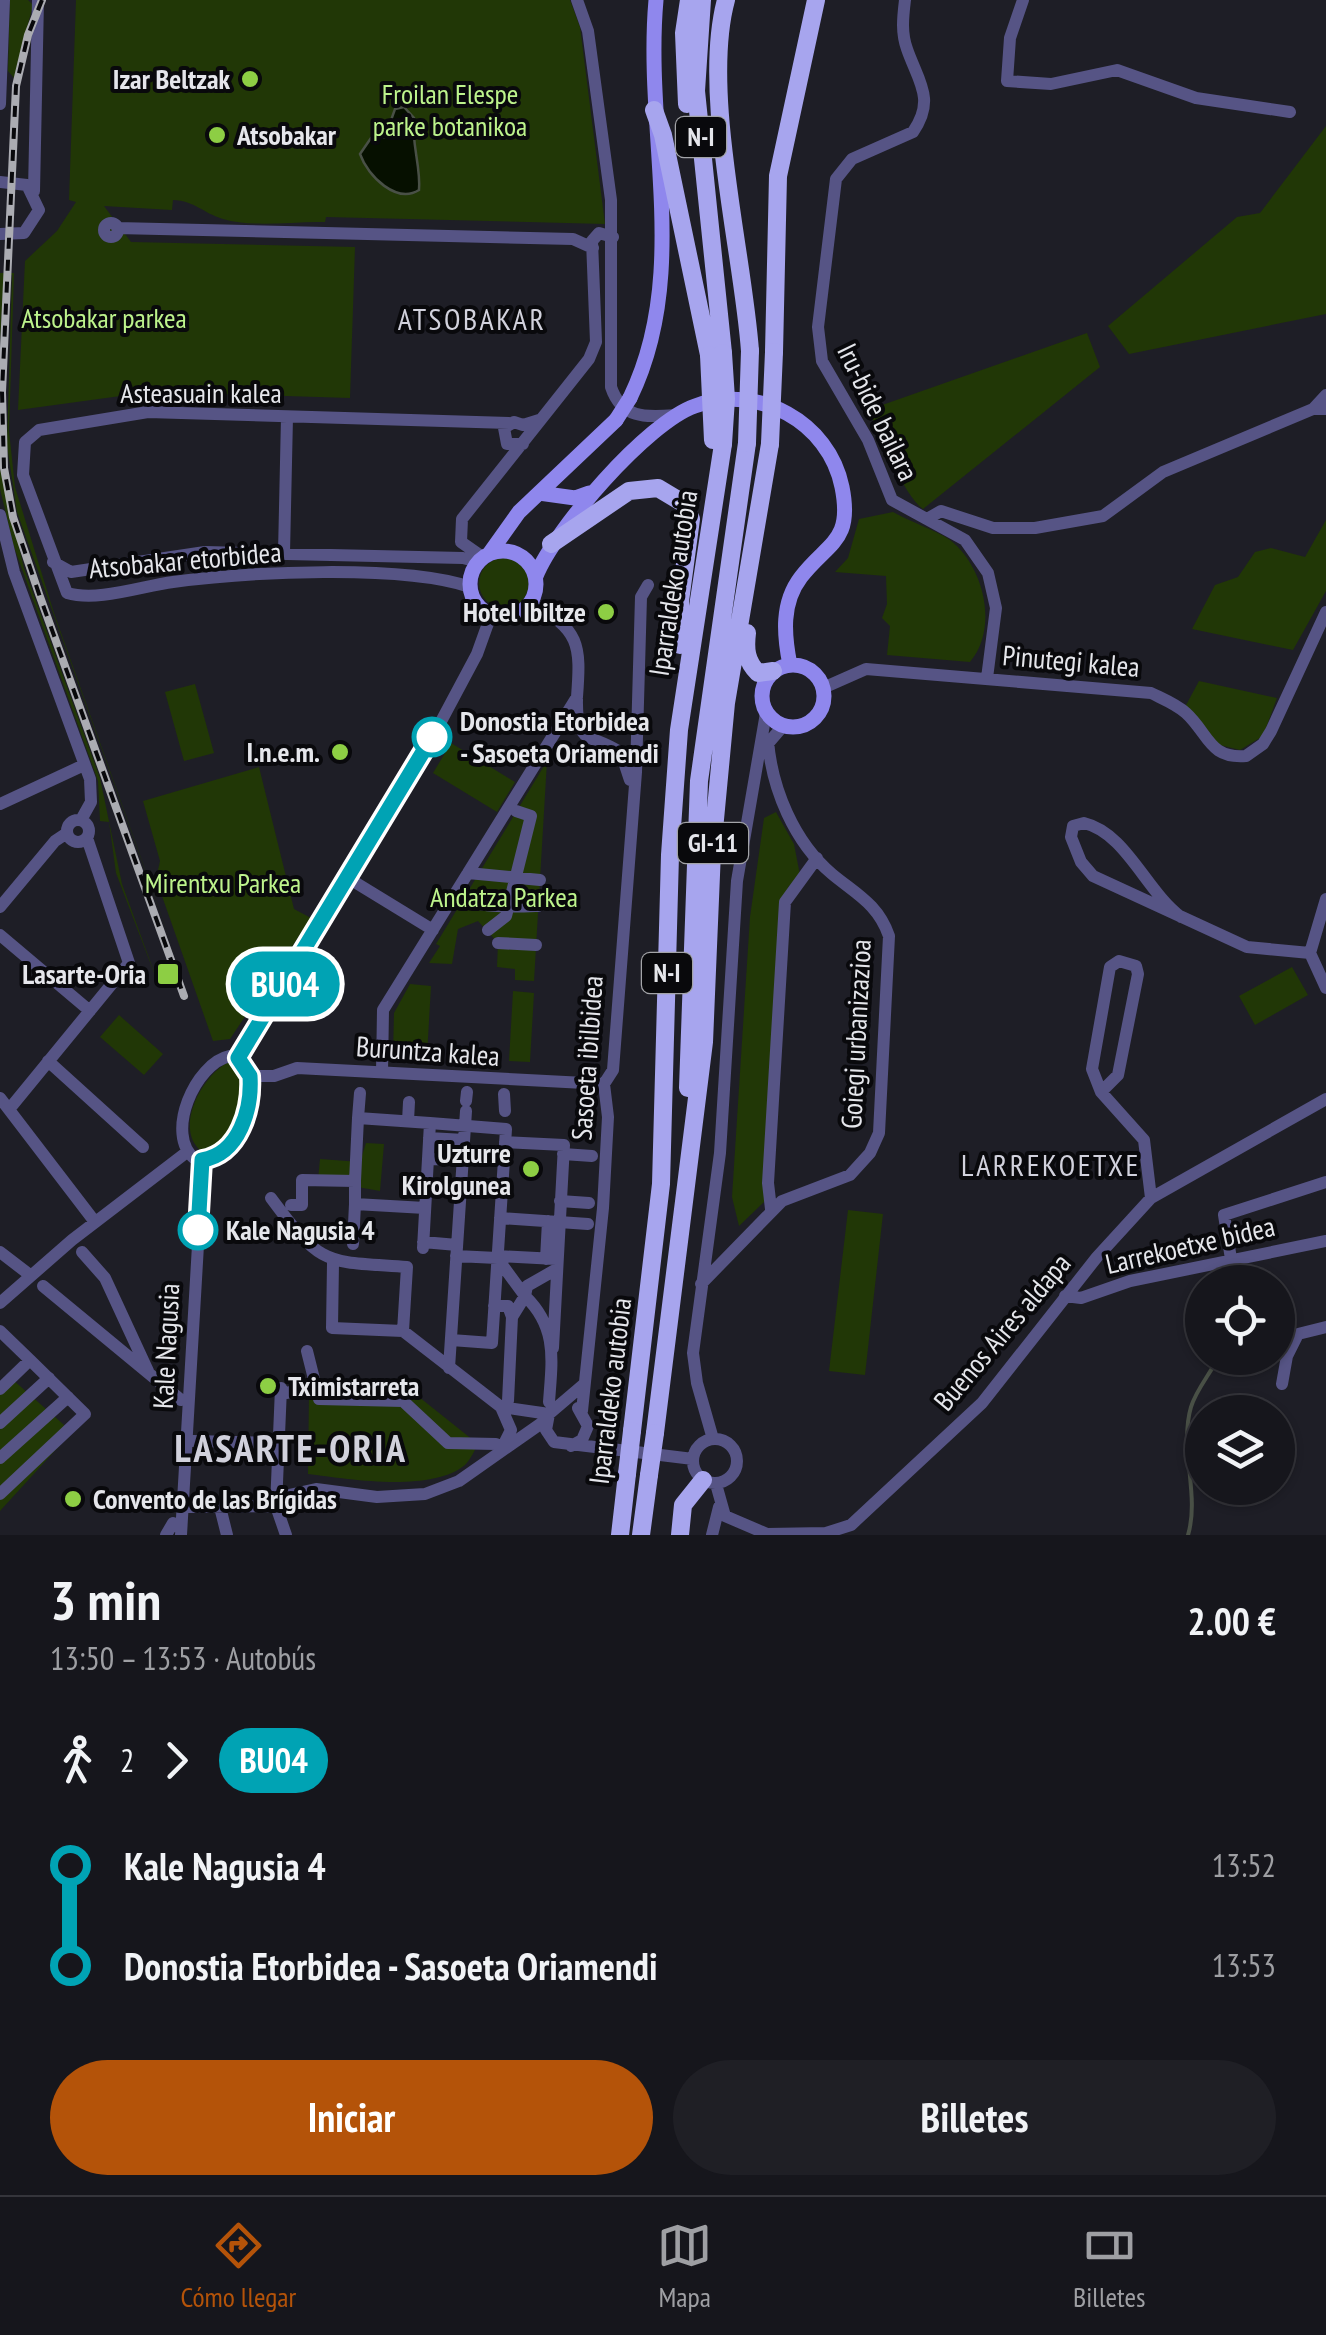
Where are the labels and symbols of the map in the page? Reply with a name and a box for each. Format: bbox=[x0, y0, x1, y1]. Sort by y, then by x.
place label: Izar Beltzak bbox=[113, 60, 230, 97]
marker: Izar Beltzak bbox=[239, 68, 261, 90]
park label: Froilan Elespe parke botanikoa bbox=[373, 75, 527, 144]
place label: Atsobakar bbox=[236, 116, 337, 153]
road number: N-I bbox=[676, 117, 726, 157]
marker: Atsobakar bbox=[206, 124, 228, 146]
park label: Atsobakar parkea bbox=[21, 299, 187, 336]
district label: ATSOBAKAR bbox=[398, 299, 546, 338]
street label: Iru-bide bailara bbox=[829, 337, 928, 487]
street label: Asteasuain kalea bbox=[120, 374, 282, 411]
street label: Iparraldeko autobia bbox=[640, 487, 705, 678]
street label: Atsobakar etorbidea bbox=[87, 533, 283, 586]
place label: Hotel Ibiltze bbox=[463, 593, 586, 630]
marker: Hotel Ibiltze bbox=[595, 601, 617, 623]
street label: Pinutegi kalea bbox=[1001, 636, 1141, 685]
place label: Donostia Etorbidea - Sasoeta Oriamendi bbox=[460, 702, 659, 771]
marker: Donostia Etorbidea - Sasoeta Oriamendi bbox=[413, 718, 451, 756]
place label: I.n.e.m. bbox=[246, 733, 320, 770]
marker: I.n.e.m. bbox=[329, 741, 351, 763]
road number: GI-11 bbox=[678, 823, 748, 863]
park label: Mirentxu Parkea bbox=[145, 864, 301, 901]
park label: Andatza Parkea bbox=[430, 878, 578, 915]
street label: Goiegi urbanizazioa bbox=[832, 938, 879, 1130]
line badge: BU04 bbox=[215, 952, 355, 1016]
road number: N-I bbox=[642, 953, 692, 993]
place label: Lasarte-Oria bbox=[22, 955, 146, 992]
marker: Lasarte-Oria bbox=[155, 961, 181, 987]
street label: Sasoeta ibilbidea bbox=[562, 974, 611, 1142]
street label: Buruntza kalea bbox=[355, 1027, 501, 1074]
place label: Uzturre Kirolgunea bbox=[402, 1134, 511, 1203]
district label: LARREKOETXE bbox=[961, 1145, 1141, 1184]
marker: Uzturre Kirolgunea bbox=[520, 1158, 542, 1180]
street label: Larrekoetxe bidea bbox=[1102, 1207, 1278, 1282]
marker: Kale Nagusia 4 bbox=[179, 1211, 217, 1249]
place label: Kale Nagusia 4 bbox=[226, 1211, 375, 1248]
street label: Buenos Aires aldapa bbox=[925, 1245, 1078, 1418]
street label: Kale Nagusia bbox=[144, 1282, 187, 1410]
street label: Iparraldeko autobia bbox=[580, 1296, 639, 1486]
place label: Tximistarreta bbox=[288, 1367, 419, 1404]
marker: Tximistarreta bbox=[257, 1375, 279, 1397]
district label: LASARTE-ORIA bbox=[175, 1423, 407, 1472]
place label: Convento de las Brígidas bbox=[93, 1480, 337, 1517]
marker: Convento de las Brígidas bbox=[62, 1488, 84, 1510]

